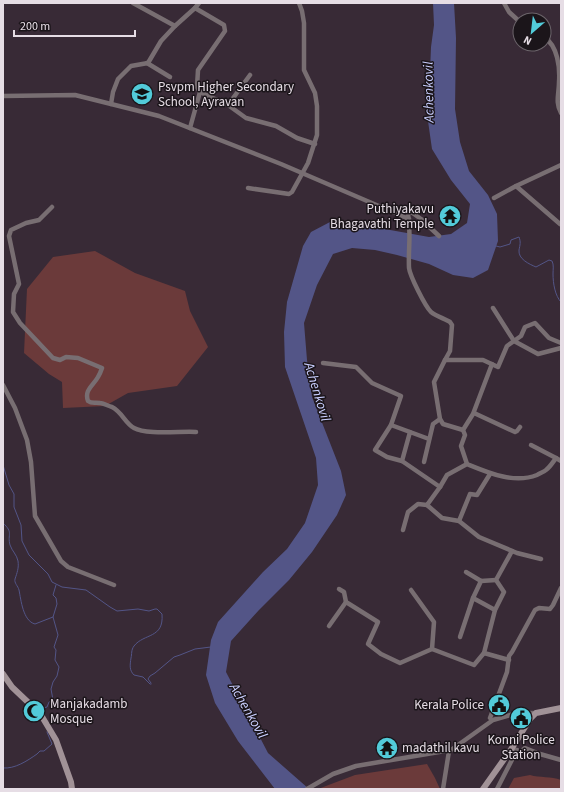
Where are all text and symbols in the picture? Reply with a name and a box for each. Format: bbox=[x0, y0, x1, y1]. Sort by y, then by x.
scale bar bbox=[14, 12, 135, 38]
north arrow bbox=[512, 12, 552, 52]
text: 200 m bbox=[20, 18, 50, 35]
text: N bbox=[521, 32, 534, 49]
water label: Achenkovil bbox=[418, 61, 440, 124]
place label: Psvpm Higher Secondary School, Ayravan bbox=[158, 78, 294, 111]
school or university icon: Psvpm Higher Secondary School, Ayravan bbox=[129, 81, 155, 107]
place label: Puthiyakavu Bhagavathi Temple bbox=[330, 200, 434, 233]
temple icon: Puthiyakavu Bhagavathi Temple bbox=[437, 203, 463, 229]
water label: Achenkovil bbox=[298, 359, 336, 425]
water label: Achenkovil bbox=[224, 679, 272, 743]
public building icon: Kerala Police bbox=[486, 692, 512, 718]
place label: Manjakadamb Mosque bbox=[50, 695, 127, 728]
place label: Kerala Police bbox=[414, 696, 484, 714]
mosque icon: Manjakadamb Mosque bbox=[21, 698, 47, 724]
public building icon: Konni Police Station bbox=[508, 705, 534, 731]
place label: Konni Police Station bbox=[487, 731, 555, 764]
temple icon: madathil kavu bbox=[374, 735, 400, 761]
place label: madathil kavu bbox=[402, 739, 480, 757]

